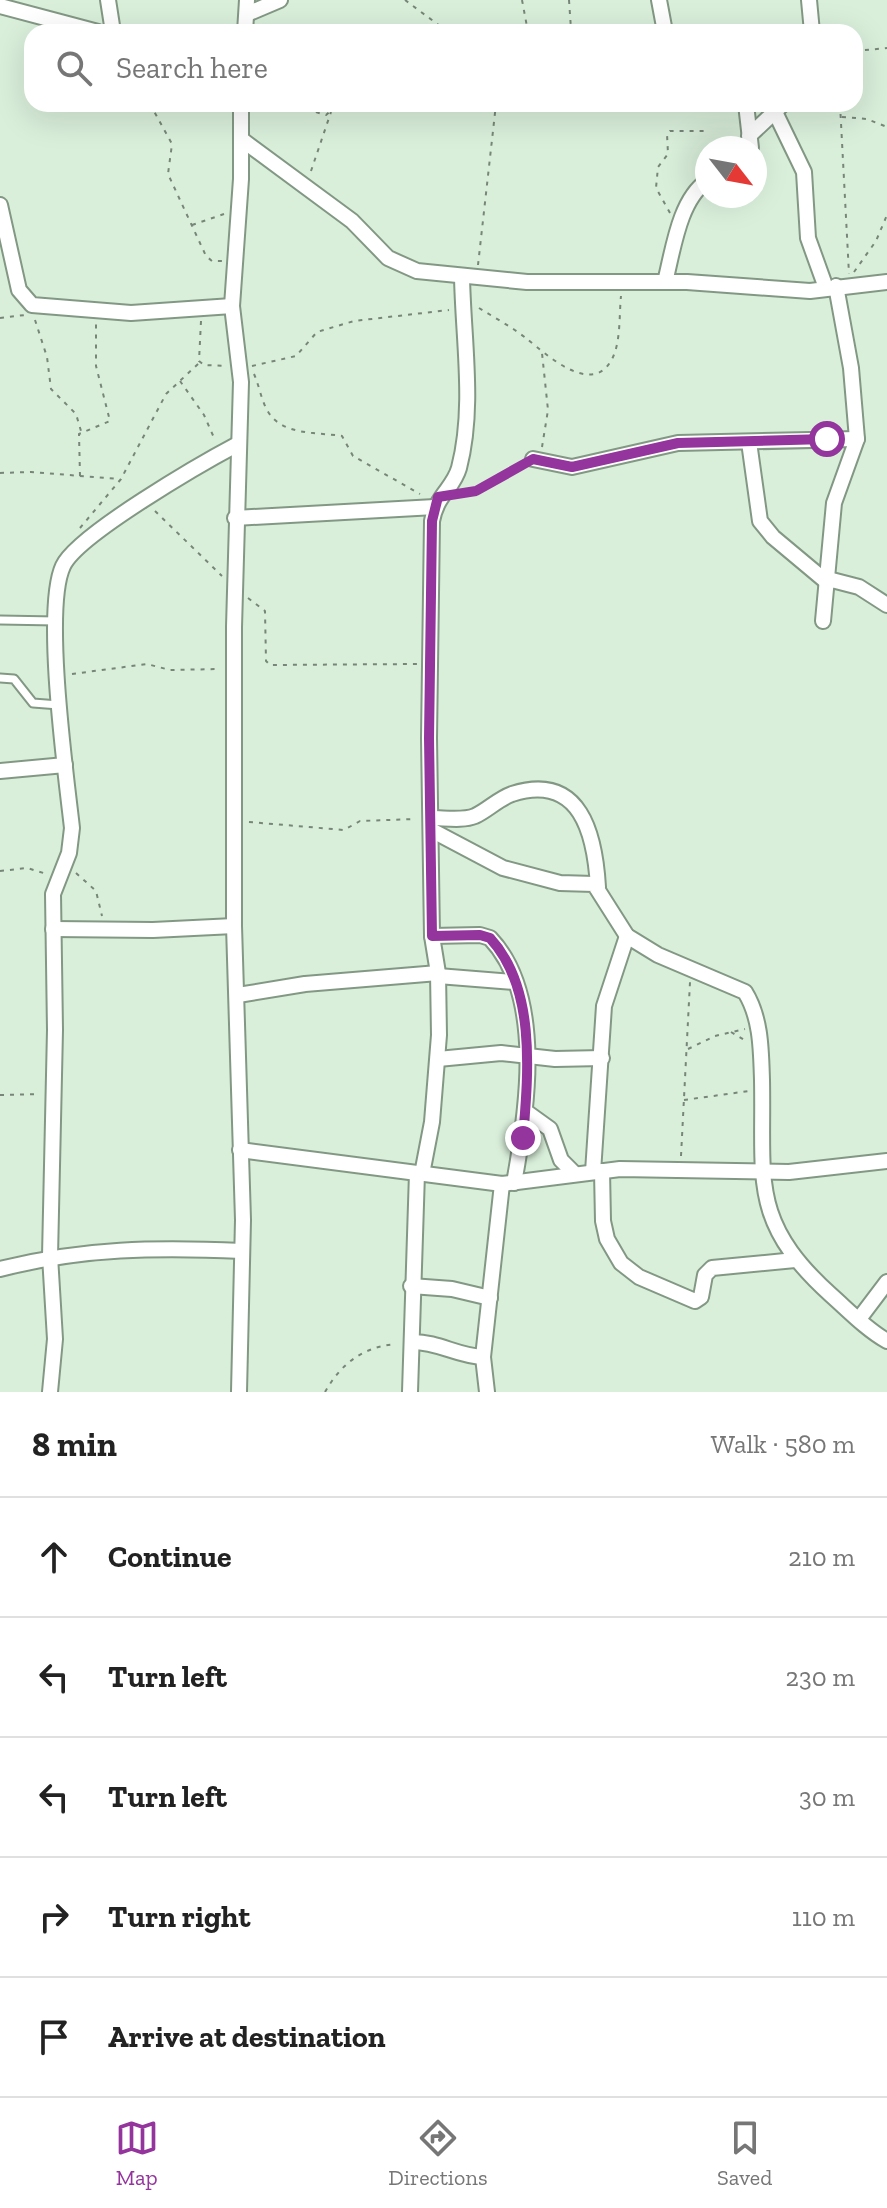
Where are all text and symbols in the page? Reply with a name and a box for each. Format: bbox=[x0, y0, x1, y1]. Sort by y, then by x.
search box bbox=[24, 24, 863, 112]
icon: search bbox=[52, 46, 96, 90]
text: Search here bbox=[116, 50, 268, 86]
north arrow bbox=[695, 136, 767, 208]
route start bbox=[809, 421, 845, 457]
route end bbox=[505, 1120, 541, 1156]
text: 8 min bbox=[32, 1424, 117, 1465]
text: Walk · 580 m bbox=[711, 1428, 855, 1460]
icon: ahead bbox=[32, 1535, 76, 1579]
text: Continue bbox=[108, 1539, 232, 1575]
text: 210 m bbox=[788, 1541, 855, 1573]
icon: left bbox=[32, 1655, 76, 1699]
text: Turn left bbox=[108, 1659, 227, 1695]
text: 230 m bbox=[786, 1661, 855, 1693]
icon: left bbox=[32, 1775, 76, 1819]
text: Turn left bbox=[108, 1779, 227, 1815]
text: 30 m bbox=[799, 1781, 855, 1813]
icon: right bbox=[32, 1895, 76, 1939]
text: Turn right bbox=[108, 1899, 250, 1935]
text: 110 m bbox=[792, 1901, 855, 1933]
icon: arrive bbox=[32, 2015, 76, 2059]
text: Arrive at destination bbox=[108, 2019, 385, 2055]
tab: Map bbox=[115, 2116, 159, 2191]
tab: Directions bbox=[388, 2116, 488, 2191]
tab: Saved bbox=[717, 2116, 772, 2191]

